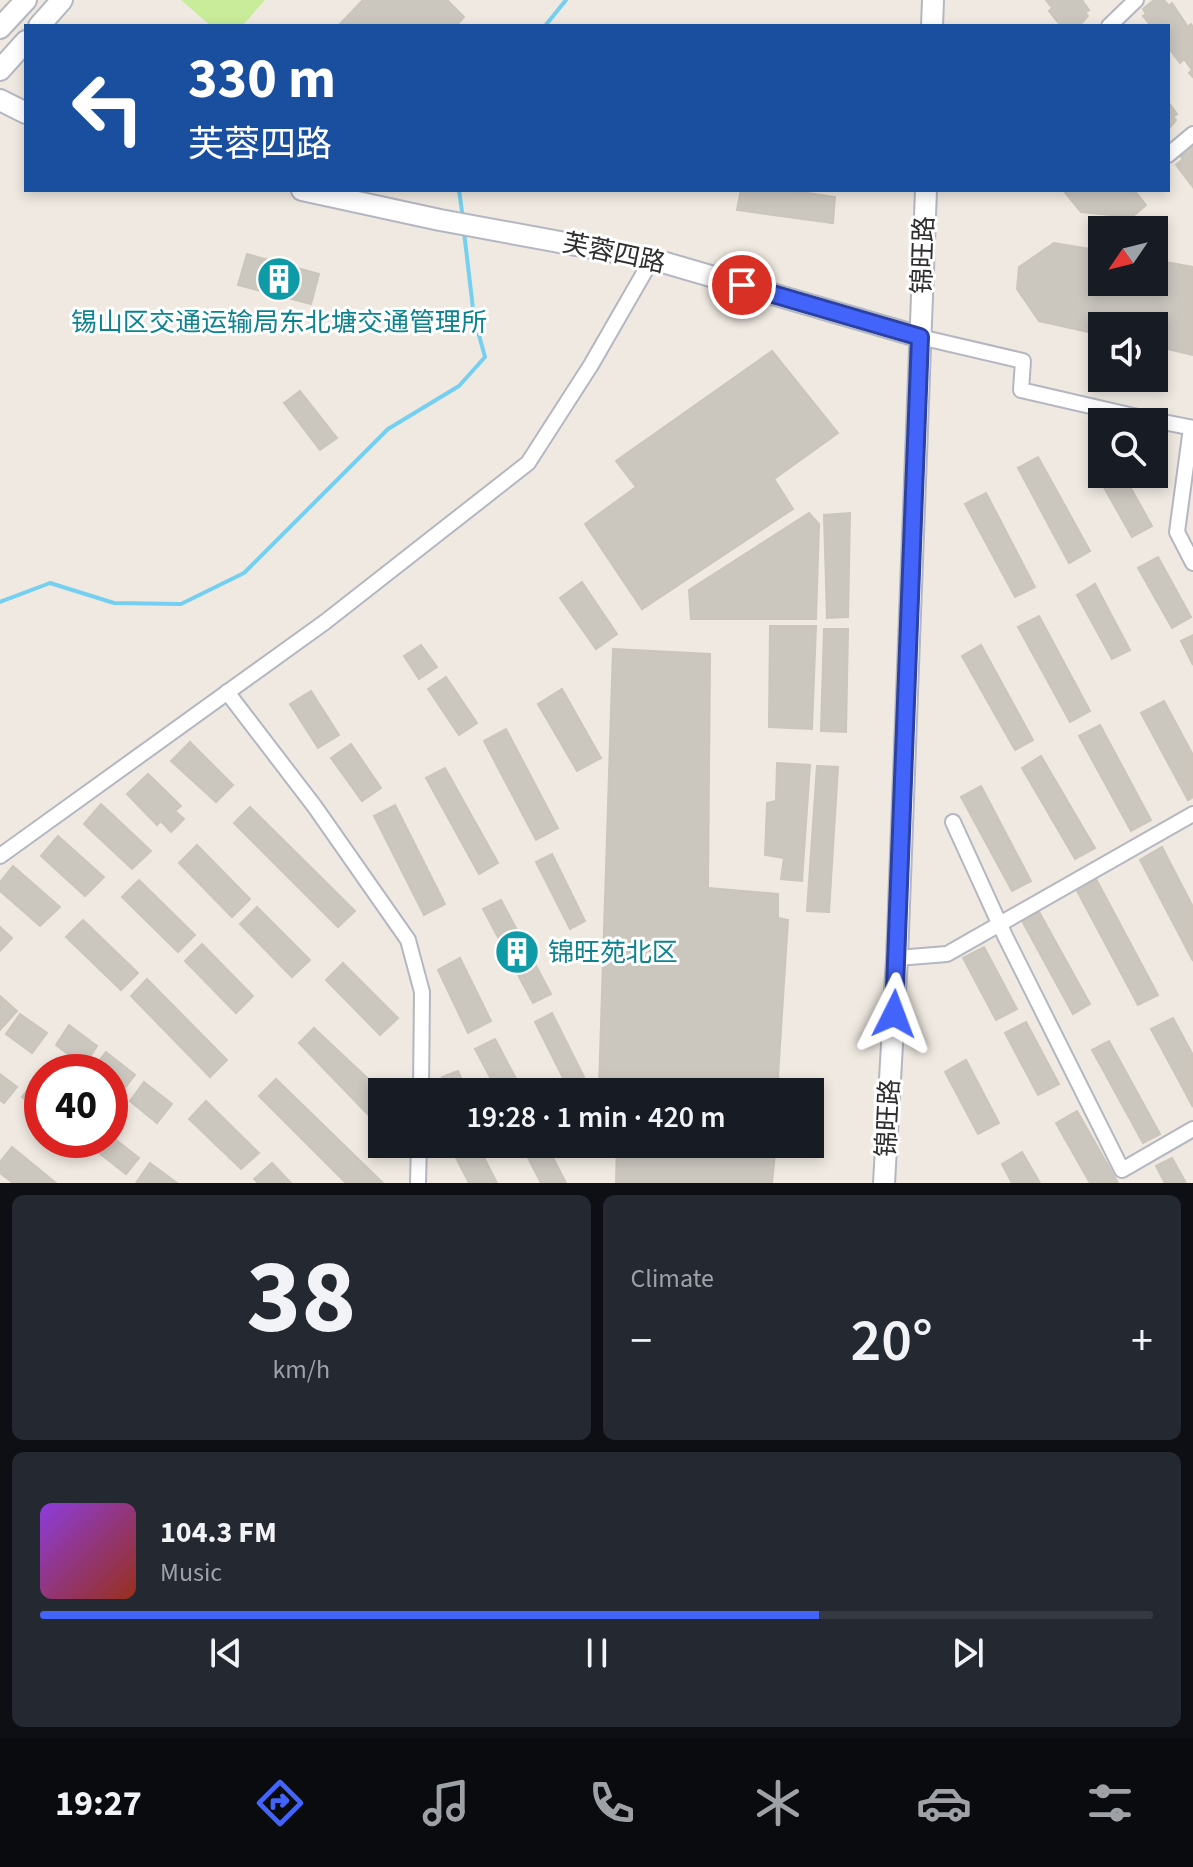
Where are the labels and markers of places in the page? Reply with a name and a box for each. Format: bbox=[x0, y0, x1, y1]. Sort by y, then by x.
pin bbox=[708, 251, 776, 319]
building icon: 锡山区交通运输局东北塘交通管理所 bbox=[255, 255, 303, 303]
place label: 锡山区交通运输局东北塘交通管理所 bbox=[71, 304, 487, 341]
building icon: 锦旺苑北区 bbox=[493, 928, 541, 976]
place label: 锦旺苑北区 bbox=[548, 934, 678, 971]

